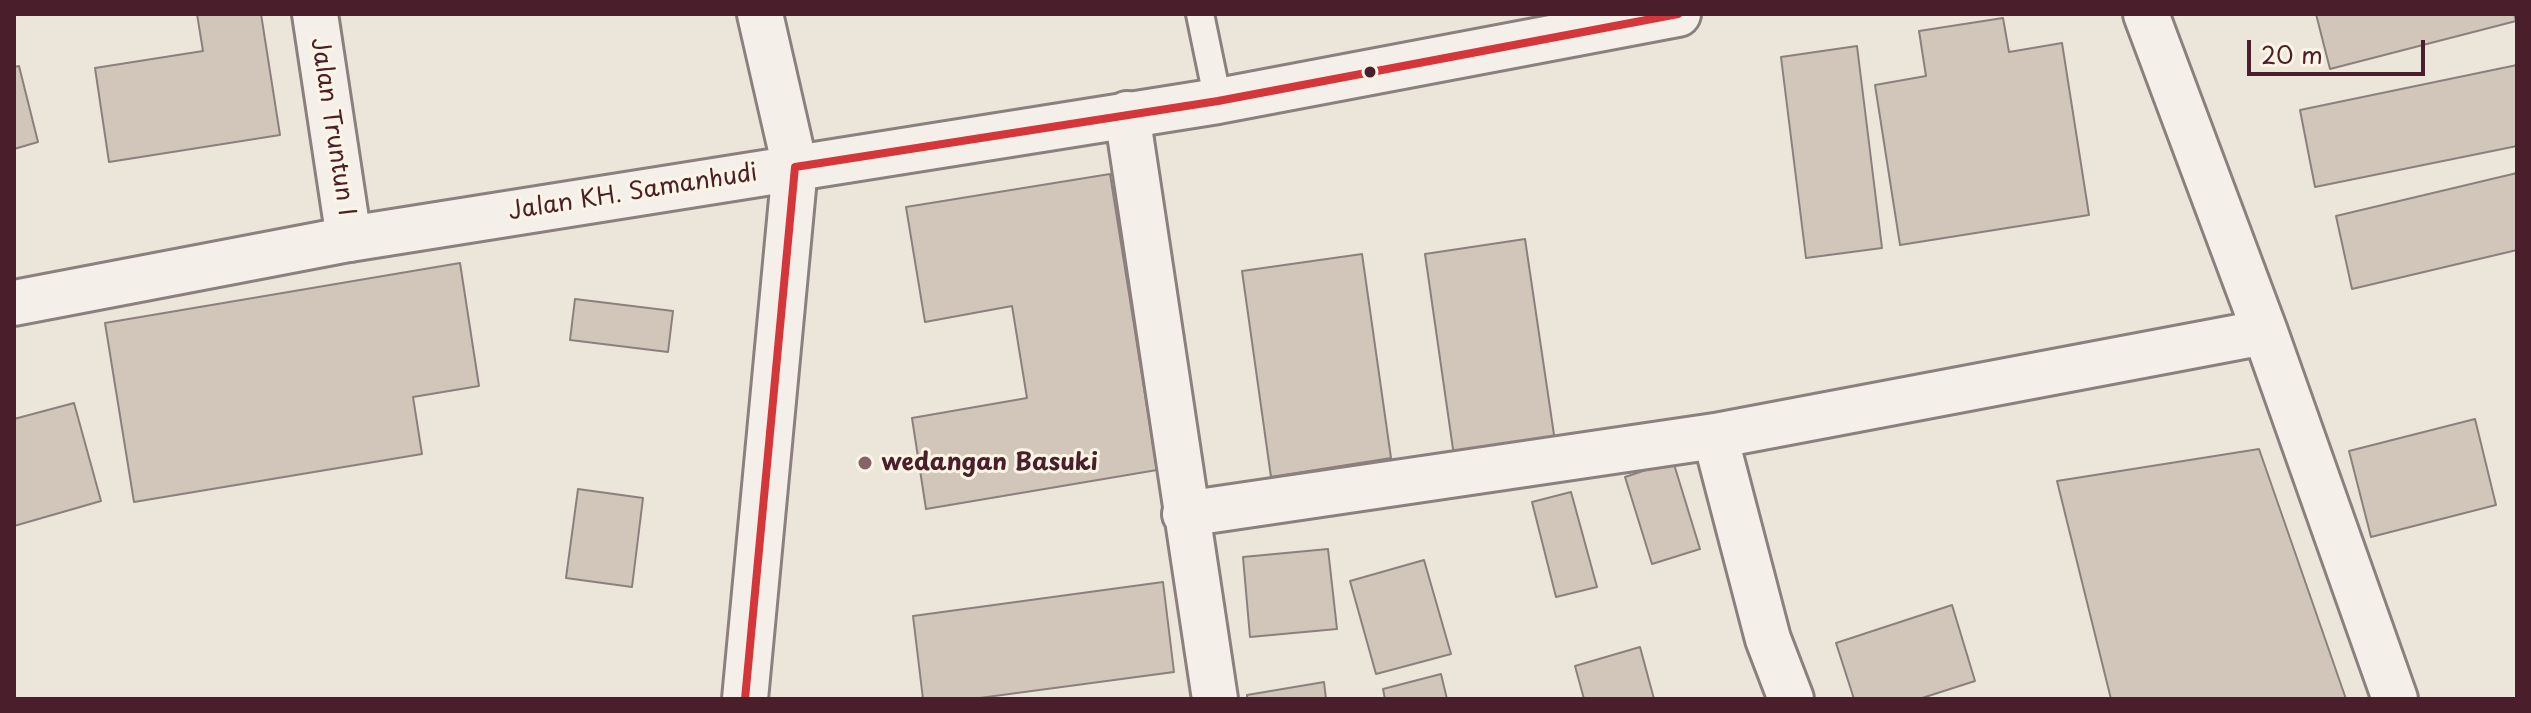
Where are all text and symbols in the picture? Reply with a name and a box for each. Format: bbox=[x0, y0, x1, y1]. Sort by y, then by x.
scale bar bbox=[2251, 24, 2429, 74]
street label: Jalan Truntun I bbox=[304, 36, 360, 218]
text: 20 m bbox=[2261, 36, 2323, 72]
unlabelled marker bbox=[1362, 64, 1378, 80]
street label: Jalan KH. Samanhudi bbox=[506, 159, 760, 227]
place label: wedangan Basuki bbox=[881, 449, 1098, 477]
marker: wedangan Basuki bbox=[856, 454, 874, 472]

